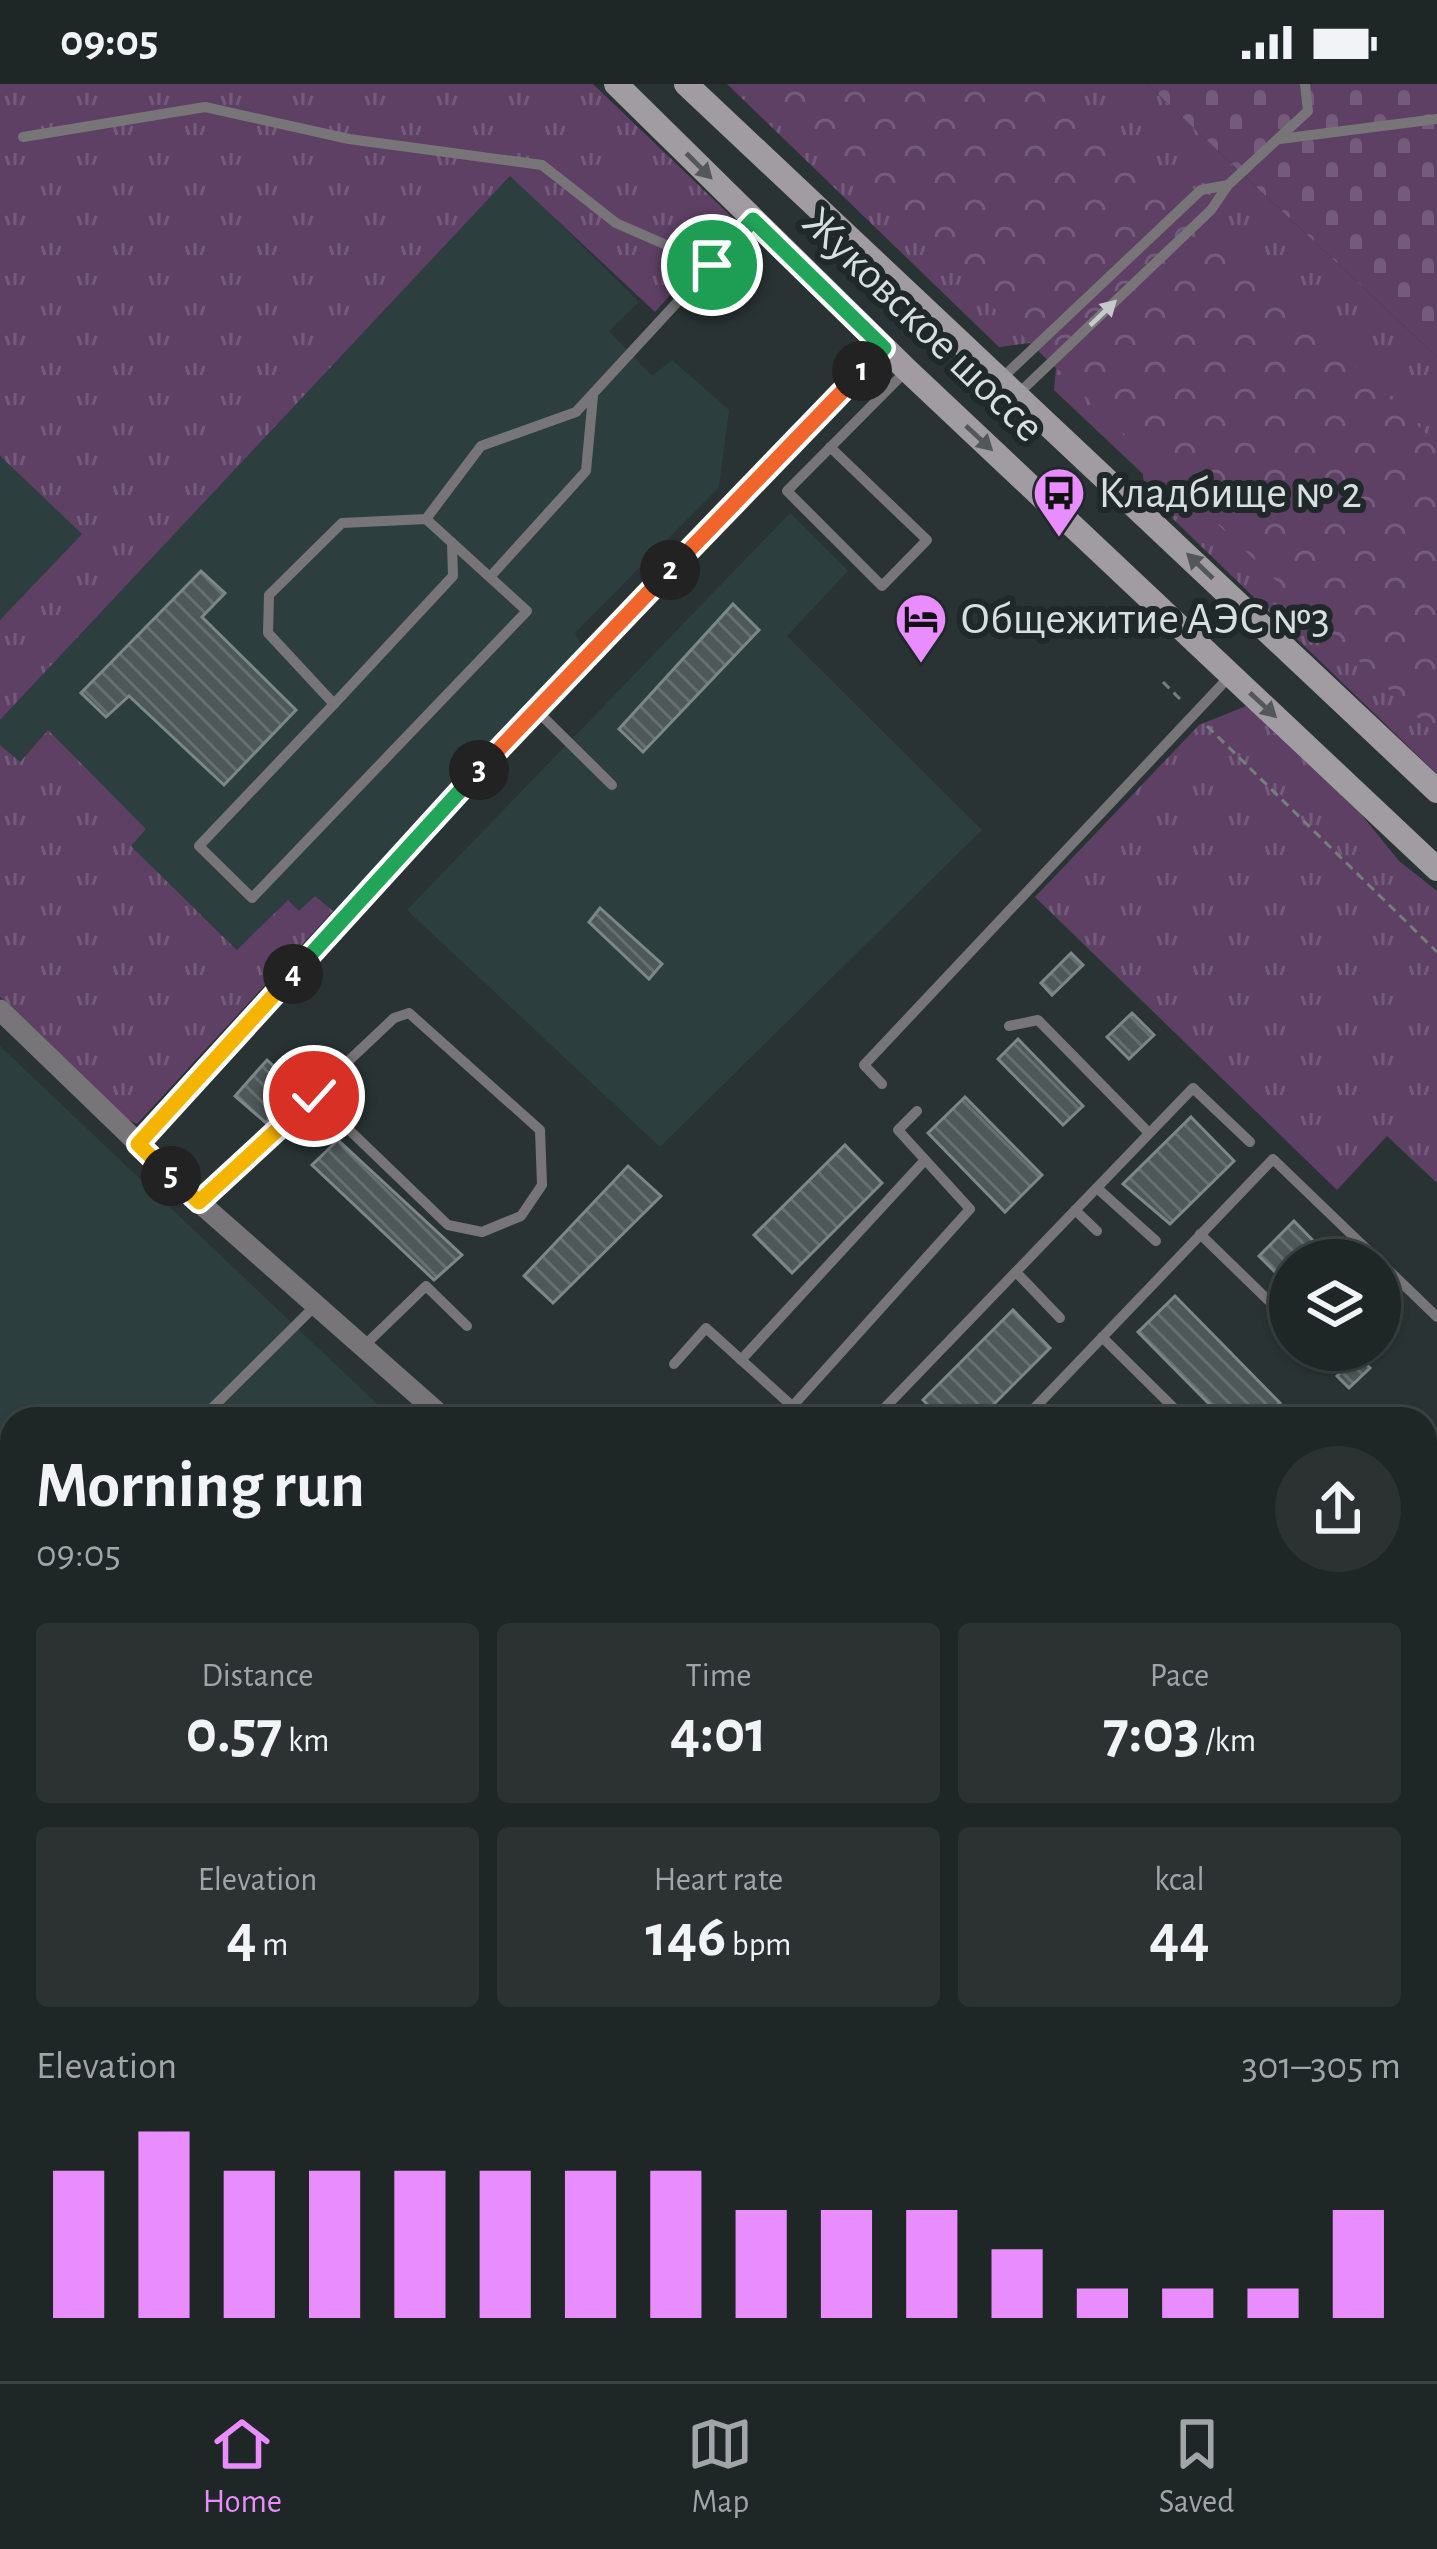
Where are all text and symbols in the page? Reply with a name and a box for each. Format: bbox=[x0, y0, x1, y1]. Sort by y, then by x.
text: 09:05 bbox=[60, 19, 158, 64]
one-way arrow bbox=[684, 152, 713, 180]
street label: Жуковское шоссе bbox=[794, 199, 1052, 451]
pin bbox=[661, 214, 763, 316]
icon: arrive bbox=[679, 232, 745, 298]
one-way arrow bbox=[1089, 299, 1118, 327]
pin: 1 bbox=[832, 341, 892, 401]
text: 1 bbox=[856, 354, 868, 387]
one-way arrow bbox=[964, 424, 993, 451]
bus stop icon: Кладбище № 2 bbox=[1031, 465, 1087, 539]
place label: Кладбище № 2 bbox=[1098, 471, 1362, 516]
pin: 2 bbox=[640, 540, 700, 600]
one-way arrow bbox=[1186, 552, 1215, 580]
text: 2 bbox=[662, 553, 678, 586]
hotel icon: Общежитие АЭС №3 bbox=[893, 591, 949, 665]
place label: Общежитие АЭС №3 bbox=[960, 597, 1330, 642]
one-way arrow bbox=[1248, 691, 1277, 719]
pin: 3 bbox=[449, 740, 509, 800]
text: 3 bbox=[472, 753, 486, 786]
pin: 4 bbox=[263, 944, 323, 1004]
text: 4 bbox=[285, 957, 301, 990]
pin bbox=[263, 1045, 365, 1147]
icon: check bbox=[281, 1063, 347, 1129]
pin: 5 bbox=[141, 1146, 201, 1206]
text: 5 bbox=[164, 1159, 178, 1192]
map controls bbox=[1269, 1239, 1401, 1371]
button: layers bbox=[1269, 1239, 1401, 1371]
button: share bbox=[1275, 1446, 1401, 1572]
text: Morning run bbox=[36, 1453, 365, 1519]
text: 09:05 bbox=[36, 1535, 121, 1574]
text: Distance bbox=[202, 1660, 313, 1693]
text: Time bbox=[686, 1660, 751, 1693]
text: Pace bbox=[1150, 1660, 1209, 1693]
text: 0.57 bbox=[186, 1703, 282, 1763]
text: 4:01 bbox=[670, 1703, 767, 1763]
text: 7:03 bbox=[1103, 1703, 1200, 1763]
text: km bbox=[282, 1725, 329, 1758]
text: /km bbox=[1200, 1725, 1256, 1758]
text: Elevation bbox=[198, 1864, 317, 1897]
text: Heart rate bbox=[654, 1864, 783, 1897]
text: kcal bbox=[1154, 1864, 1205, 1897]
text: 4 bbox=[226, 1907, 257, 1967]
text: 146 bbox=[645, 1907, 726, 1967]
text: 44 bbox=[1149, 1907, 1210, 1967]
text: m bbox=[257, 1929, 289, 1962]
text: bpm bbox=[726, 1929, 792, 1962]
text: Elevation bbox=[36, 2047, 177, 2086]
text: 301–305 m bbox=[1242, 2047, 1401, 2086]
tab: Home bbox=[203, 2411, 282, 2523]
tab: Map bbox=[687, 2411, 753, 2523]
tab: Saved bbox=[1159, 2411, 1234, 2523]

